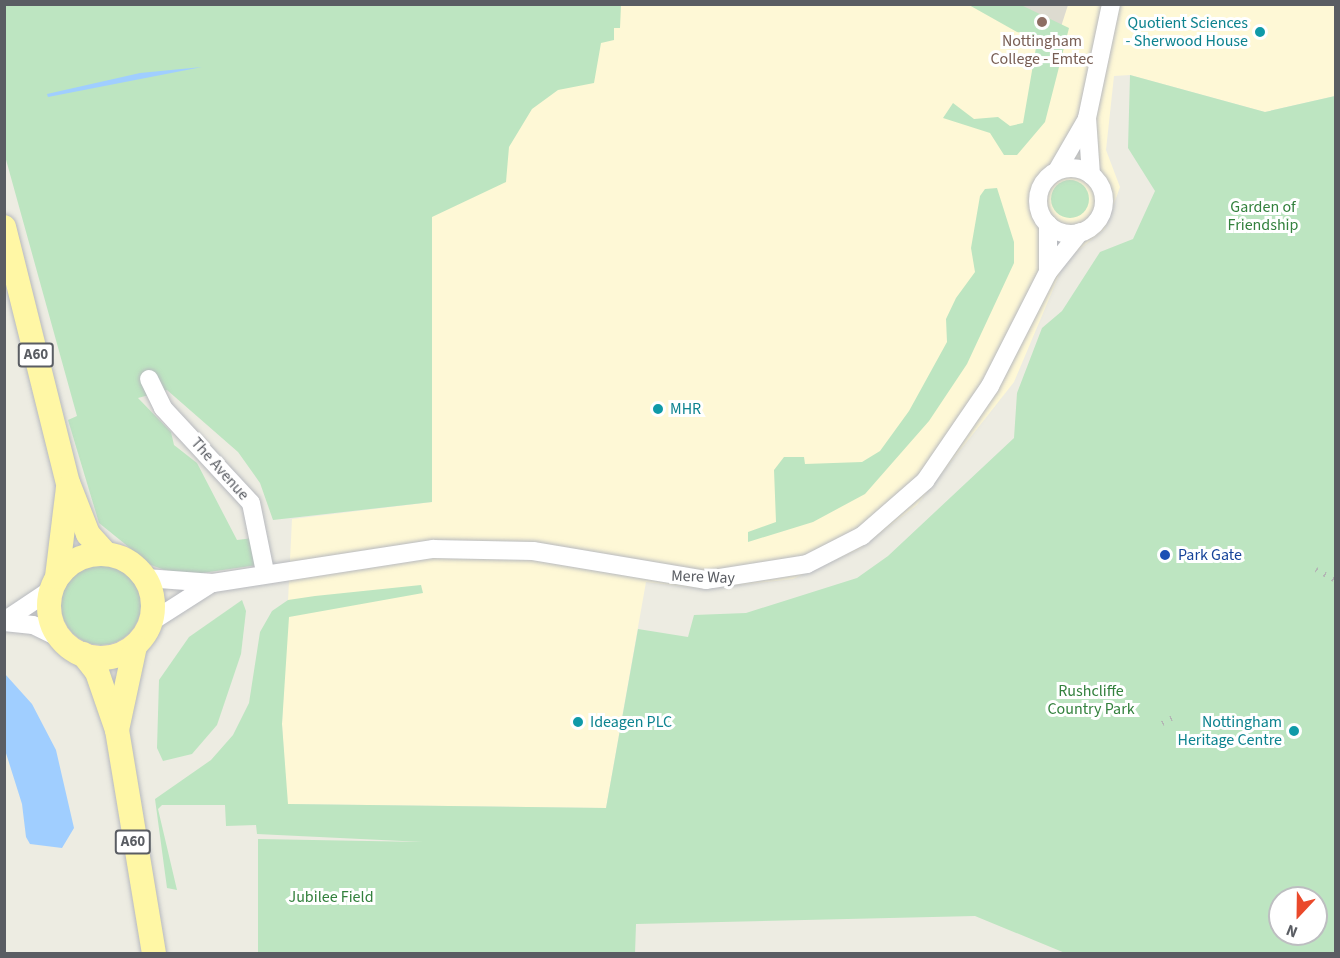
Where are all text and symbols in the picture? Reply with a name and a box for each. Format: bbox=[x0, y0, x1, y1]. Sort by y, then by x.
place label: Quotient Sciences - Sherwood House bbox=[1125, 13, 1248, 51]
marker: Nottingham College - Emtec bbox=[1035, 15, 1049, 29]
marker: Quotient Sciences - Sherwood House bbox=[1253, 25, 1267, 39]
place label: Nottingham College - Emtec bbox=[990, 31, 1094, 69]
park label: Garden of Friendship bbox=[1228, 197, 1298, 235]
road number: A60 bbox=[16, 343, 56, 367]
place label: MHR bbox=[670, 399, 701, 419]
marker: MHR bbox=[651, 402, 665, 416]
street label: The Avenue bbox=[187, 434, 253, 504]
place label: Park Gate bbox=[1178, 545, 1242, 565]
marker: Park Gate bbox=[1156, 546, 1174, 564]
street label: Mere Way bbox=[671, 566, 735, 588]
park label: Rushcliffe Country Park bbox=[1047, 681, 1135, 719]
place label: Ideagen PLC bbox=[590, 712, 672, 732]
place label: Nottingham Heritage Centre bbox=[1177, 712, 1282, 750]
marker: Ideagen PLC bbox=[571, 715, 585, 729]
marker: Nottingham Heritage Centre bbox=[1287, 724, 1301, 738]
road number: A60 bbox=[114, 830, 152, 854]
north arrow bbox=[1268, 886, 1328, 946]
park label: Jubilee Field bbox=[288, 887, 374, 907]
text: N bbox=[1283, 919, 1301, 943]

